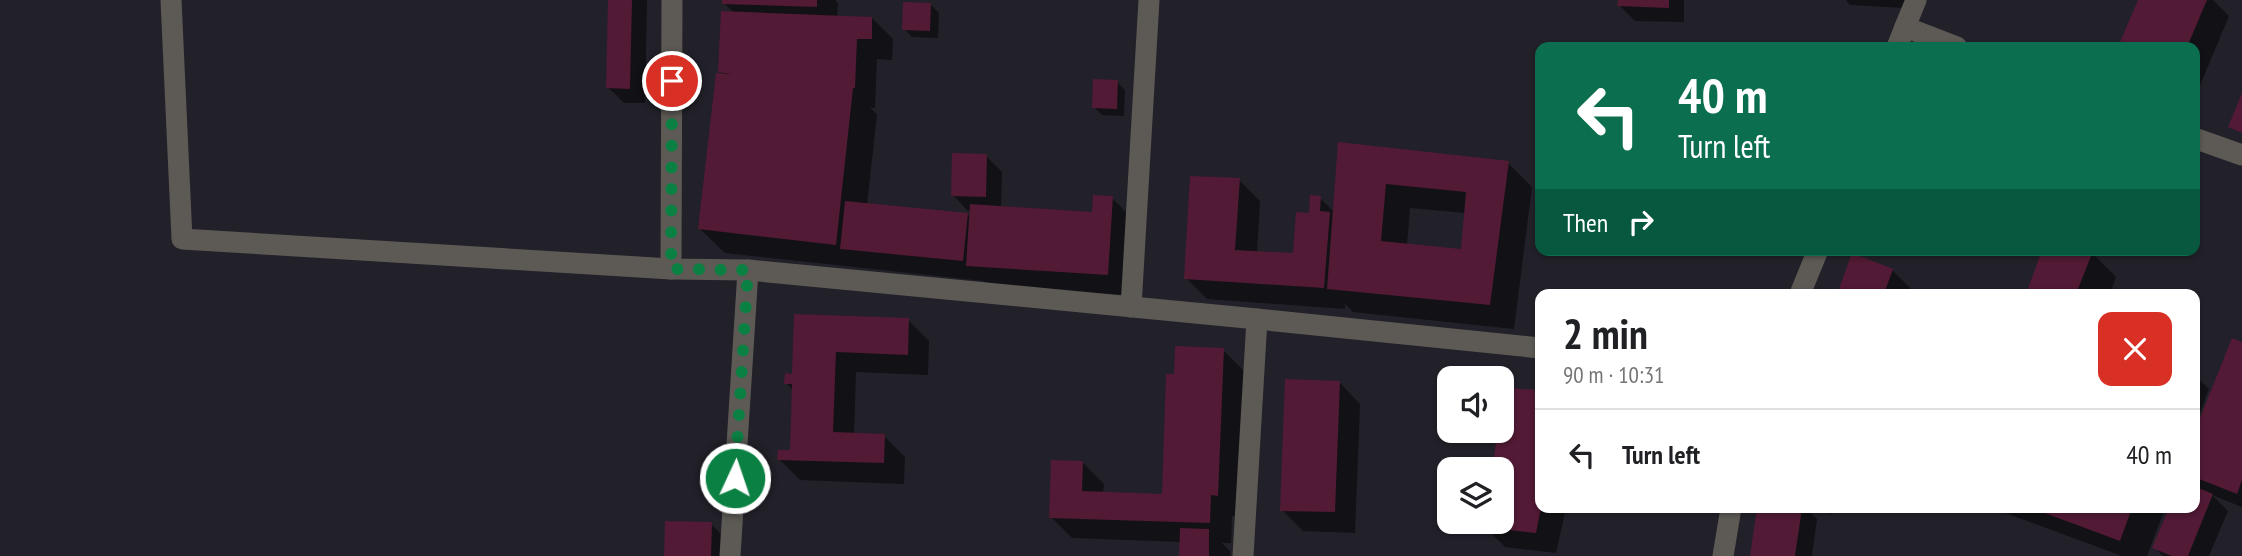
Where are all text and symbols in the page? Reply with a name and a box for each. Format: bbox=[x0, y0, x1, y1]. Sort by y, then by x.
pin bbox=[642, 51, 702, 111]
icon: arrive bbox=[653, 62, 691, 100]
text: 40 m bbox=[1678, 63, 1767, 127]
icon: left bbox=[1563, 70, 1654, 161]
text: Turn left bbox=[1678, 125, 1770, 167]
icon: right bbox=[1622, 203, 1660, 241]
text: Then bbox=[1563, 206, 1608, 239]
text: 2 min bbox=[1563, 306, 1648, 361]
button: close bbox=[2098, 312, 2172, 386]
text: 90 m · 10:31 bbox=[1563, 360, 1664, 389]
map controls bbox=[1437, 366, 1514, 534]
button: sound bbox=[1437, 366, 1514, 443]
icon: left bbox=[1563, 436, 1601, 474]
text: Turn left bbox=[1622, 438, 1700, 471]
text: 40 m bbox=[2126, 438, 2172, 471]
position arrow bbox=[698, 441, 772, 515]
button: layers bbox=[1437, 457, 1514, 534]

